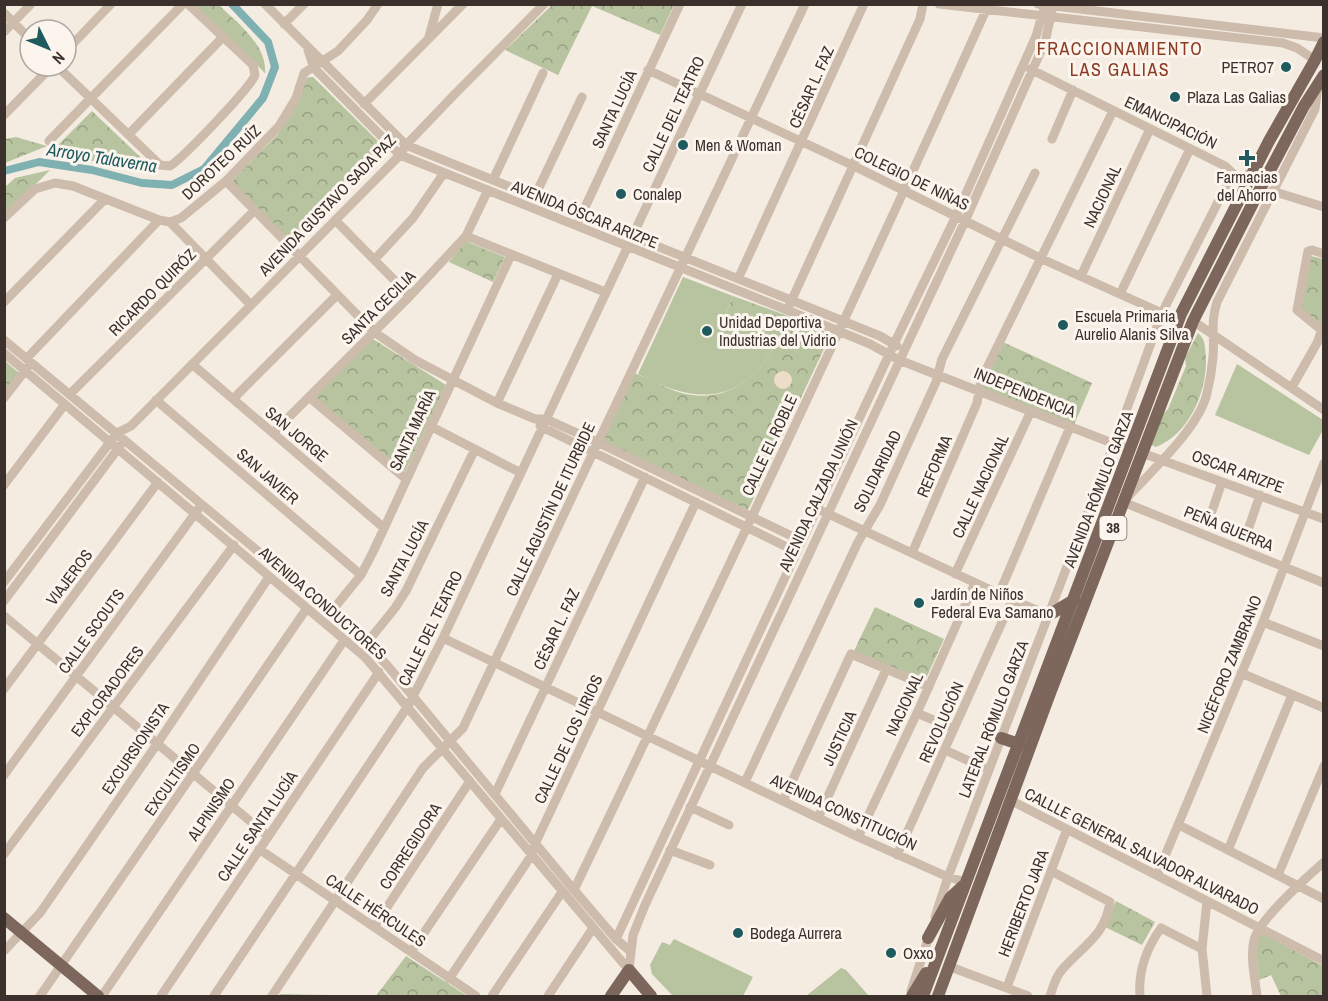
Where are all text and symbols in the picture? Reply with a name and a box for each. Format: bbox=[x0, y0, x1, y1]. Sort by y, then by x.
north arrow bbox=[18, 18, 78, 78]
district label: FRACCIONAMIENTO LAS GALIAS bbox=[1037, 36, 1203, 82]
street label: CÉSAR L. FAZ bbox=[783, 43, 839, 131]
text: N bbox=[48, 47, 70, 69]
street label: CALLE DEL TEATRO bbox=[636, 52, 710, 176]
place label: PETRO7 bbox=[1222, 56, 1274, 78]
marker: PETRO7 bbox=[1279, 60, 1293, 74]
street label: SANTA LUCÍA bbox=[586, 66, 642, 152]
place label: Plaza Las Galias bbox=[1187, 86, 1286, 108]
street label: EMANCIPACIÓN bbox=[1121, 90, 1221, 154]
marker: Plaza Las Galias bbox=[1168, 90, 1182, 104]
street label: DOROTEO RUÍZ bbox=[177, 120, 265, 204]
street label: AVENIDA GUSTAVO SADA PAZ bbox=[253, 129, 400, 281]
place label: Men & Woman bbox=[695, 134, 782, 156]
water label: Arroyo Talaverna bbox=[44, 136, 159, 179]
marker: Men & Woman bbox=[676, 138, 690, 152]
street label: COLEGIO DE NIÑAS bbox=[851, 141, 973, 215]
marker: Farmacias del Ahorro bbox=[1240, 151, 1254, 165]
street label: NACIONAL bbox=[1078, 160, 1126, 231]
place label: Farmacias del Ahorro bbox=[1216, 166, 1278, 206]
street label: AVENIDA ÓSCAR ARIZPE bbox=[507, 174, 662, 254]
place label: Conalep bbox=[633, 183, 682, 205]
marker: Conalep bbox=[614, 187, 628, 201]
street label: RICARDO QUIRÓZ bbox=[104, 244, 200, 340]
street label: SANTA CECILIA bbox=[336, 265, 420, 349]
place label: Escuela Primaria Aurelio Alanis Silva bbox=[1074, 305, 1189, 345]
place label: Unidad Deportiva Industrias del Vidrio bbox=[719, 311, 836, 351]
marker: Escuela Primaria Aurelio Alanis Silva bbox=[1056, 318, 1070, 332]
marker: Unidad Deportiva Industrias del Vidrio bbox=[700, 324, 714, 338]
street label: INDEPENDENCIA bbox=[971, 362, 1079, 422]
street label: SANTA MARÍA bbox=[384, 386, 441, 474]
street label: CALLE EL ROBLE bbox=[736, 391, 802, 499]
street label: SAN JORGE bbox=[261, 401, 333, 467]
street label: AVENIDA RÓMULO GARZA bbox=[1058, 407, 1138, 571]
street label: AVENIDA CALZADA UNIÓN bbox=[773, 415, 863, 575]
street label: CALLE AGUSTÍN DE ITURBIDE bbox=[500, 418, 600, 600]
street label: SOLIDARIDAD bbox=[848, 426, 906, 516]
street label: CALLE NACIONAL bbox=[946, 430, 1014, 542]
street label: REFORMA bbox=[911, 431, 957, 500]
street label: SAN JAVIER bbox=[232, 443, 304, 509]
street label: OSCAR ARIZPE bbox=[1189, 444, 1287, 498]
street label: PEÑA GUERRA bbox=[1181, 500, 1277, 556]
street label: SANTA LUCÍA bbox=[374, 515, 434, 600]
road number: 38 bbox=[1100, 516, 1126, 540]
street label: AVENIDA CONDUCTORES bbox=[254, 541, 392, 665]
street label: VIAJEROS bbox=[41, 544, 97, 610]
street label: CALLE DEL TEATRO bbox=[393, 567, 467, 689]
place label: Jardín de Niños Federal Eva Samano bbox=[931, 583, 1054, 623]
street label: CALLE SCOUTS bbox=[53, 584, 129, 678]
street label: CÉSAR L. FAZ bbox=[528, 585, 584, 673]
street label: NICÉFORO ZAMBRANO bbox=[1191, 592, 1267, 736]
marker: Jardín de Niños Federal Eva Samano bbox=[912, 596, 926, 610]
street label: LATERAL RÓMULO GARZA bbox=[953, 637, 1033, 801]
street label: EXPLORADORES bbox=[66, 641, 149, 741]
street label: NACIONAL bbox=[880, 668, 928, 739]
street label: CALLE DE LOS LIRIOS bbox=[528, 671, 608, 807]
street label: REVOLUCIÓN bbox=[913, 678, 969, 766]
street label: EXCURSIONISTA bbox=[96, 698, 174, 798]
street label: JUSTICIA bbox=[817, 707, 861, 769]
street label: EXCULTISMO bbox=[139, 738, 205, 820]
street label: CALLE SANTA LUCÍA bbox=[212, 766, 302, 886]
street label: AVENIDA CONSTITUCIÓN bbox=[766, 768, 921, 856]
street label: ALPINISMO bbox=[181, 773, 240, 846]
street label: CALLLE GENERAL SALVADOR ALVARADO bbox=[1021, 782, 1263, 920]
street label: CORREGIDORA bbox=[374, 798, 446, 894]
street label: HERIBERTO JARA bbox=[992, 846, 1054, 960]
street label: CALLE HÉRCULES bbox=[321, 868, 431, 952]
place label: Bodega Aurrera bbox=[750, 922, 843, 944]
marker: Bodega Aurrera bbox=[731, 926, 745, 940]
place label: Oxxo bbox=[903, 942, 934, 964]
marker: Oxxo bbox=[884, 946, 898, 960]

